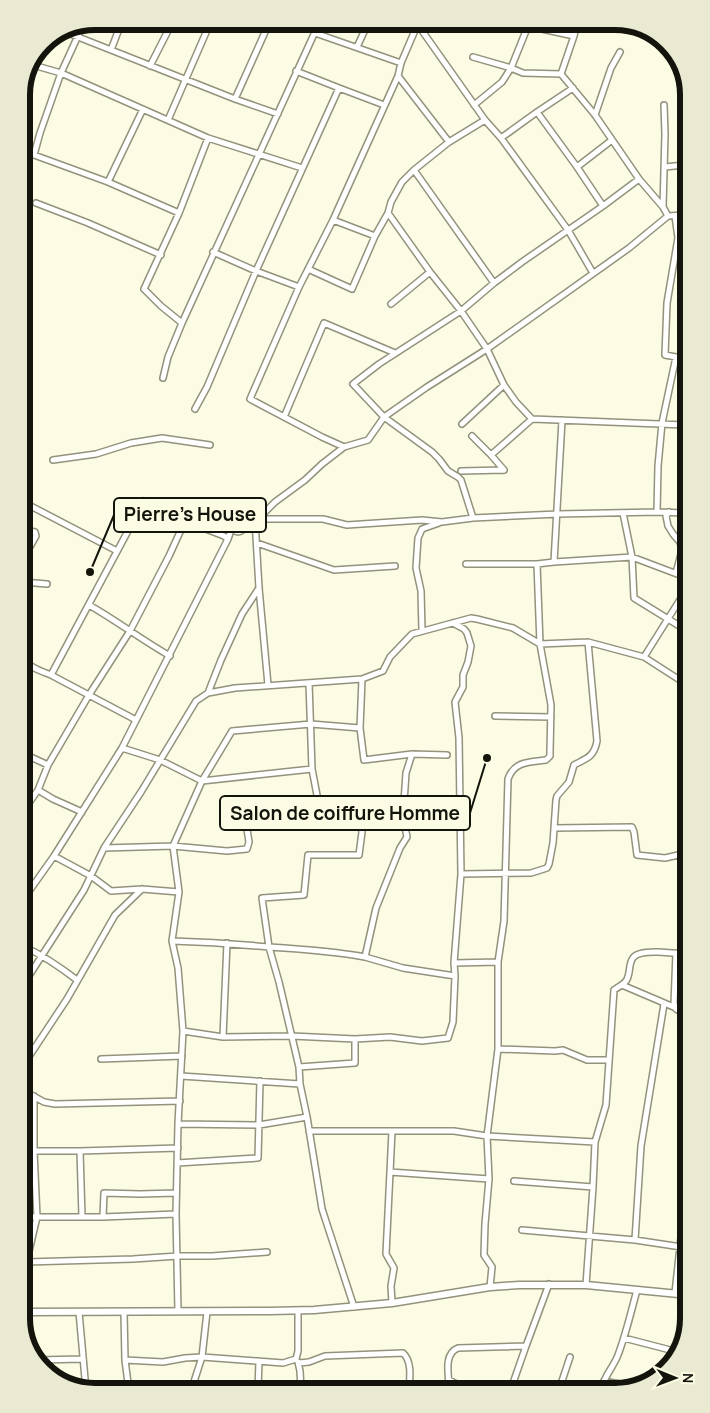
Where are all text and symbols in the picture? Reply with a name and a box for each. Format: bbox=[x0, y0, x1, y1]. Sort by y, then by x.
callout: Pierre's House bbox=[114, 498, 266, 532]
text: Pierre's House bbox=[124, 501, 256, 527]
callout: Salon de coiffure Homme bbox=[220, 796, 470, 830]
text: Salon de coiffure Homme bbox=[230, 800, 460, 826]
north arrow bbox=[650, 1353, 700, 1403]
text: N bbox=[679, 1373, 698, 1383]

